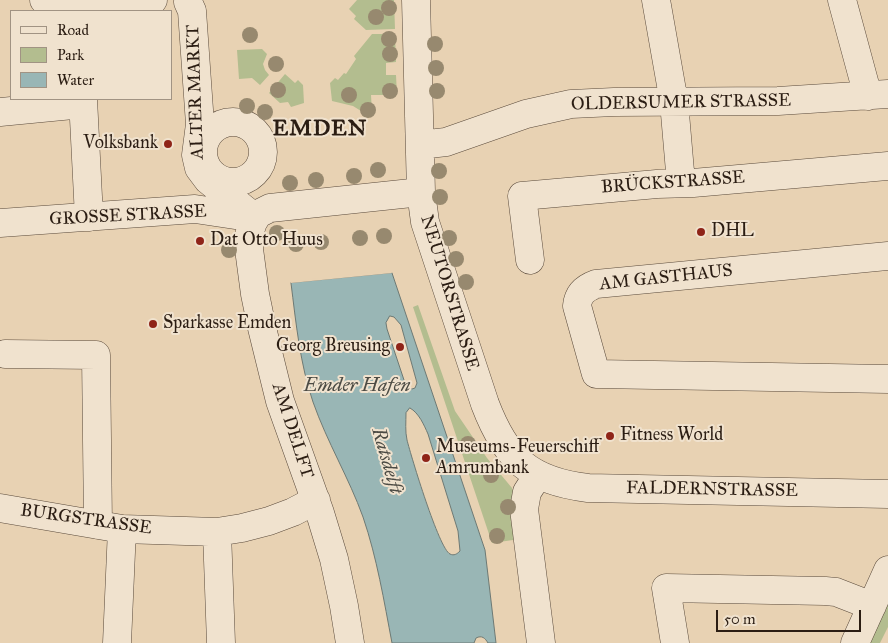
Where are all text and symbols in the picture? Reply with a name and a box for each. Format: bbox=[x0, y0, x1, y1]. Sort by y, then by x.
legend bbox=[10, 10, 172, 100]
text: Road bbox=[57, 21, 89, 39]
street label: ALTER MARKT bbox=[183, 24, 209, 160]
text: Park bbox=[57, 46, 84, 64]
text: Water bbox=[57, 71, 94, 89]
street label: OLDERSUMER STRASSE bbox=[571, 90, 791, 116]
district label: EMDEN bbox=[272, 117, 368, 143]
place label: Volksbank bbox=[83, 133, 158, 155]
marker: Volksbank bbox=[162, 138, 174, 150]
street label: BRÜCKSTRASSE bbox=[600, 167, 746, 199]
street label: GROSSE STRASSE bbox=[49, 201, 207, 231]
street label: NEUTORSTRASSE bbox=[415, 212, 483, 374]
place label: DHL bbox=[711, 221, 754, 243]
marker: DHL bbox=[695, 226, 707, 238]
place label: Dat Otto Huus bbox=[210, 230, 323, 252]
marker: Dat Otto Huus bbox=[194, 235, 206, 247]
street label: AM GASTHAUS bbox=[598, 260, 734, 296]
place label: Sparkasse Emden bbox=[163, 313, 291, 335]
marker: Sparkasse Emden bbox=[147, 318, 159, 330]
place label: Georg Breusing bbox=[276, 336, 390, 358]
marker: Georg Breusing bbox=[394, 341, 406, 353]
water label: Emder Hafen bbox=[304, 375, 410, 397]
street label: AM DELFT bbox=[266, 381, 318, 481]
water label: Ratsdelft bbox=[366, 425, 406, 497]
place label: Fitness World bbox=[620, 425, 723, 447]
marker: Fitness World bbox=[604, 430, 616, 442]
place label: Museums-Feuerschiff Amrumbank bbox=[436, 437, 599, 479]
marker: Museums-Feuerschiff Amrumbank bbox=[420, 452, 432, 464]
street label: FALDERNSTRASSE bbox=[626, 478, 798, 502]
street label: BURGSTRASSE bbox=[19, 500, 153, 540]
scale bar bbox=[718, 600, 863, 632]
text: 50 m bbox=[724, 610, 756, 628]

